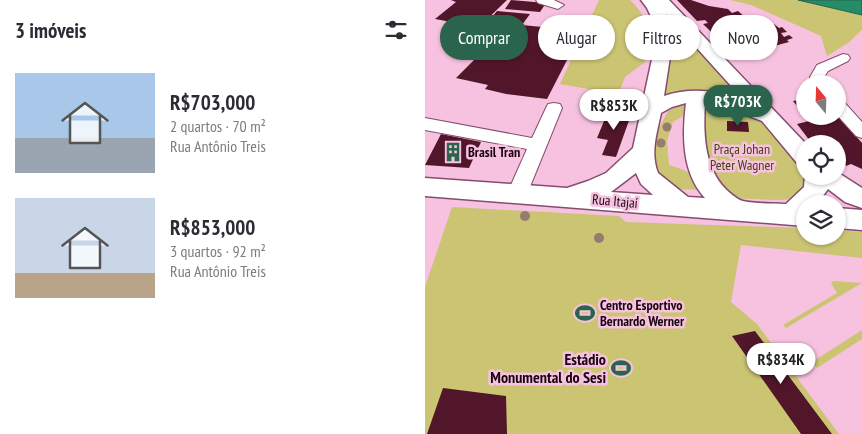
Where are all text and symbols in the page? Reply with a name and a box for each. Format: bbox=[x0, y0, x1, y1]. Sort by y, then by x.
chip: Comprar bbox=[440, 15, 528, 60]
chip: Alugar bbox=[538, 15, 615, 60]
chip: Filtros bbox=[625, 15, 700, 60]
chip: Novo bbox=[710, 15, 778, 60]
icon: filters bbox=[382, 16, 410, 44]
text: 3 imóveis bbox=[15, 17, 86, 44]
north arrow bbox=[796, 75, 846, 125]
map controls bbox=[796, 75, 846, 245]
pin: R$703K bbox=[697, 84, 779, 127]
pin: R$853K bbox=[573, 88, 655, 131]
text: R$703,000 bbox=[170, 89, 255, 116]
text: R$703K bbox=[715, 91, 761, 111]
icon: home bbox=[55, 93, 115, 153]
text: R$853K bbox=[591, 95, 637, 115]
text: 2 quartos · 70 m² bbox=[170, 116, 266, 136]
button: locate bbox=[796, 135, 846, 185]
text: Rua Antônio Treis bbox=[170, 136, 266, 156]
park label: Praça Johan Peter Wagner bbox=[710, 140, 774, 174]
building icon: Brasil Tran bbox=[442, 141, 464, 163]
place label: Brasil Tran bbox=[468, 143, 520, 161]
street label: Rua Itajaí bbox=[591, 190, 639, 212]
button: layers bbox=[796, 195, 846, 245]
text: R$853,000 bbox=[170, 214, 255, 241]
icon: home bbox=[55, 218, 115, 278]
text: 3 quartos · 92 m² bbox=[170, 241, 266, 261]
text: Rua Antônio Treis bbox=[170, 261, 266, 281]
place label: Centro Esportivo Bernardo Werner bbox=[600, 296, 685, 330]
sports icon: Centro Esportivo Bernardo Werner bbox=[574, 302, 596, 324]
pin: R$834K bbox=[740, 342, 822, 385]
place label: Estádio Monumental do Sesi bbox=[490, 349, 606, 387]
text: R$834K bbox=[758, 349, 804, 369]
sports icon: Estádio Monumental do Sesi bbox=[610, 357, 632, 379]

